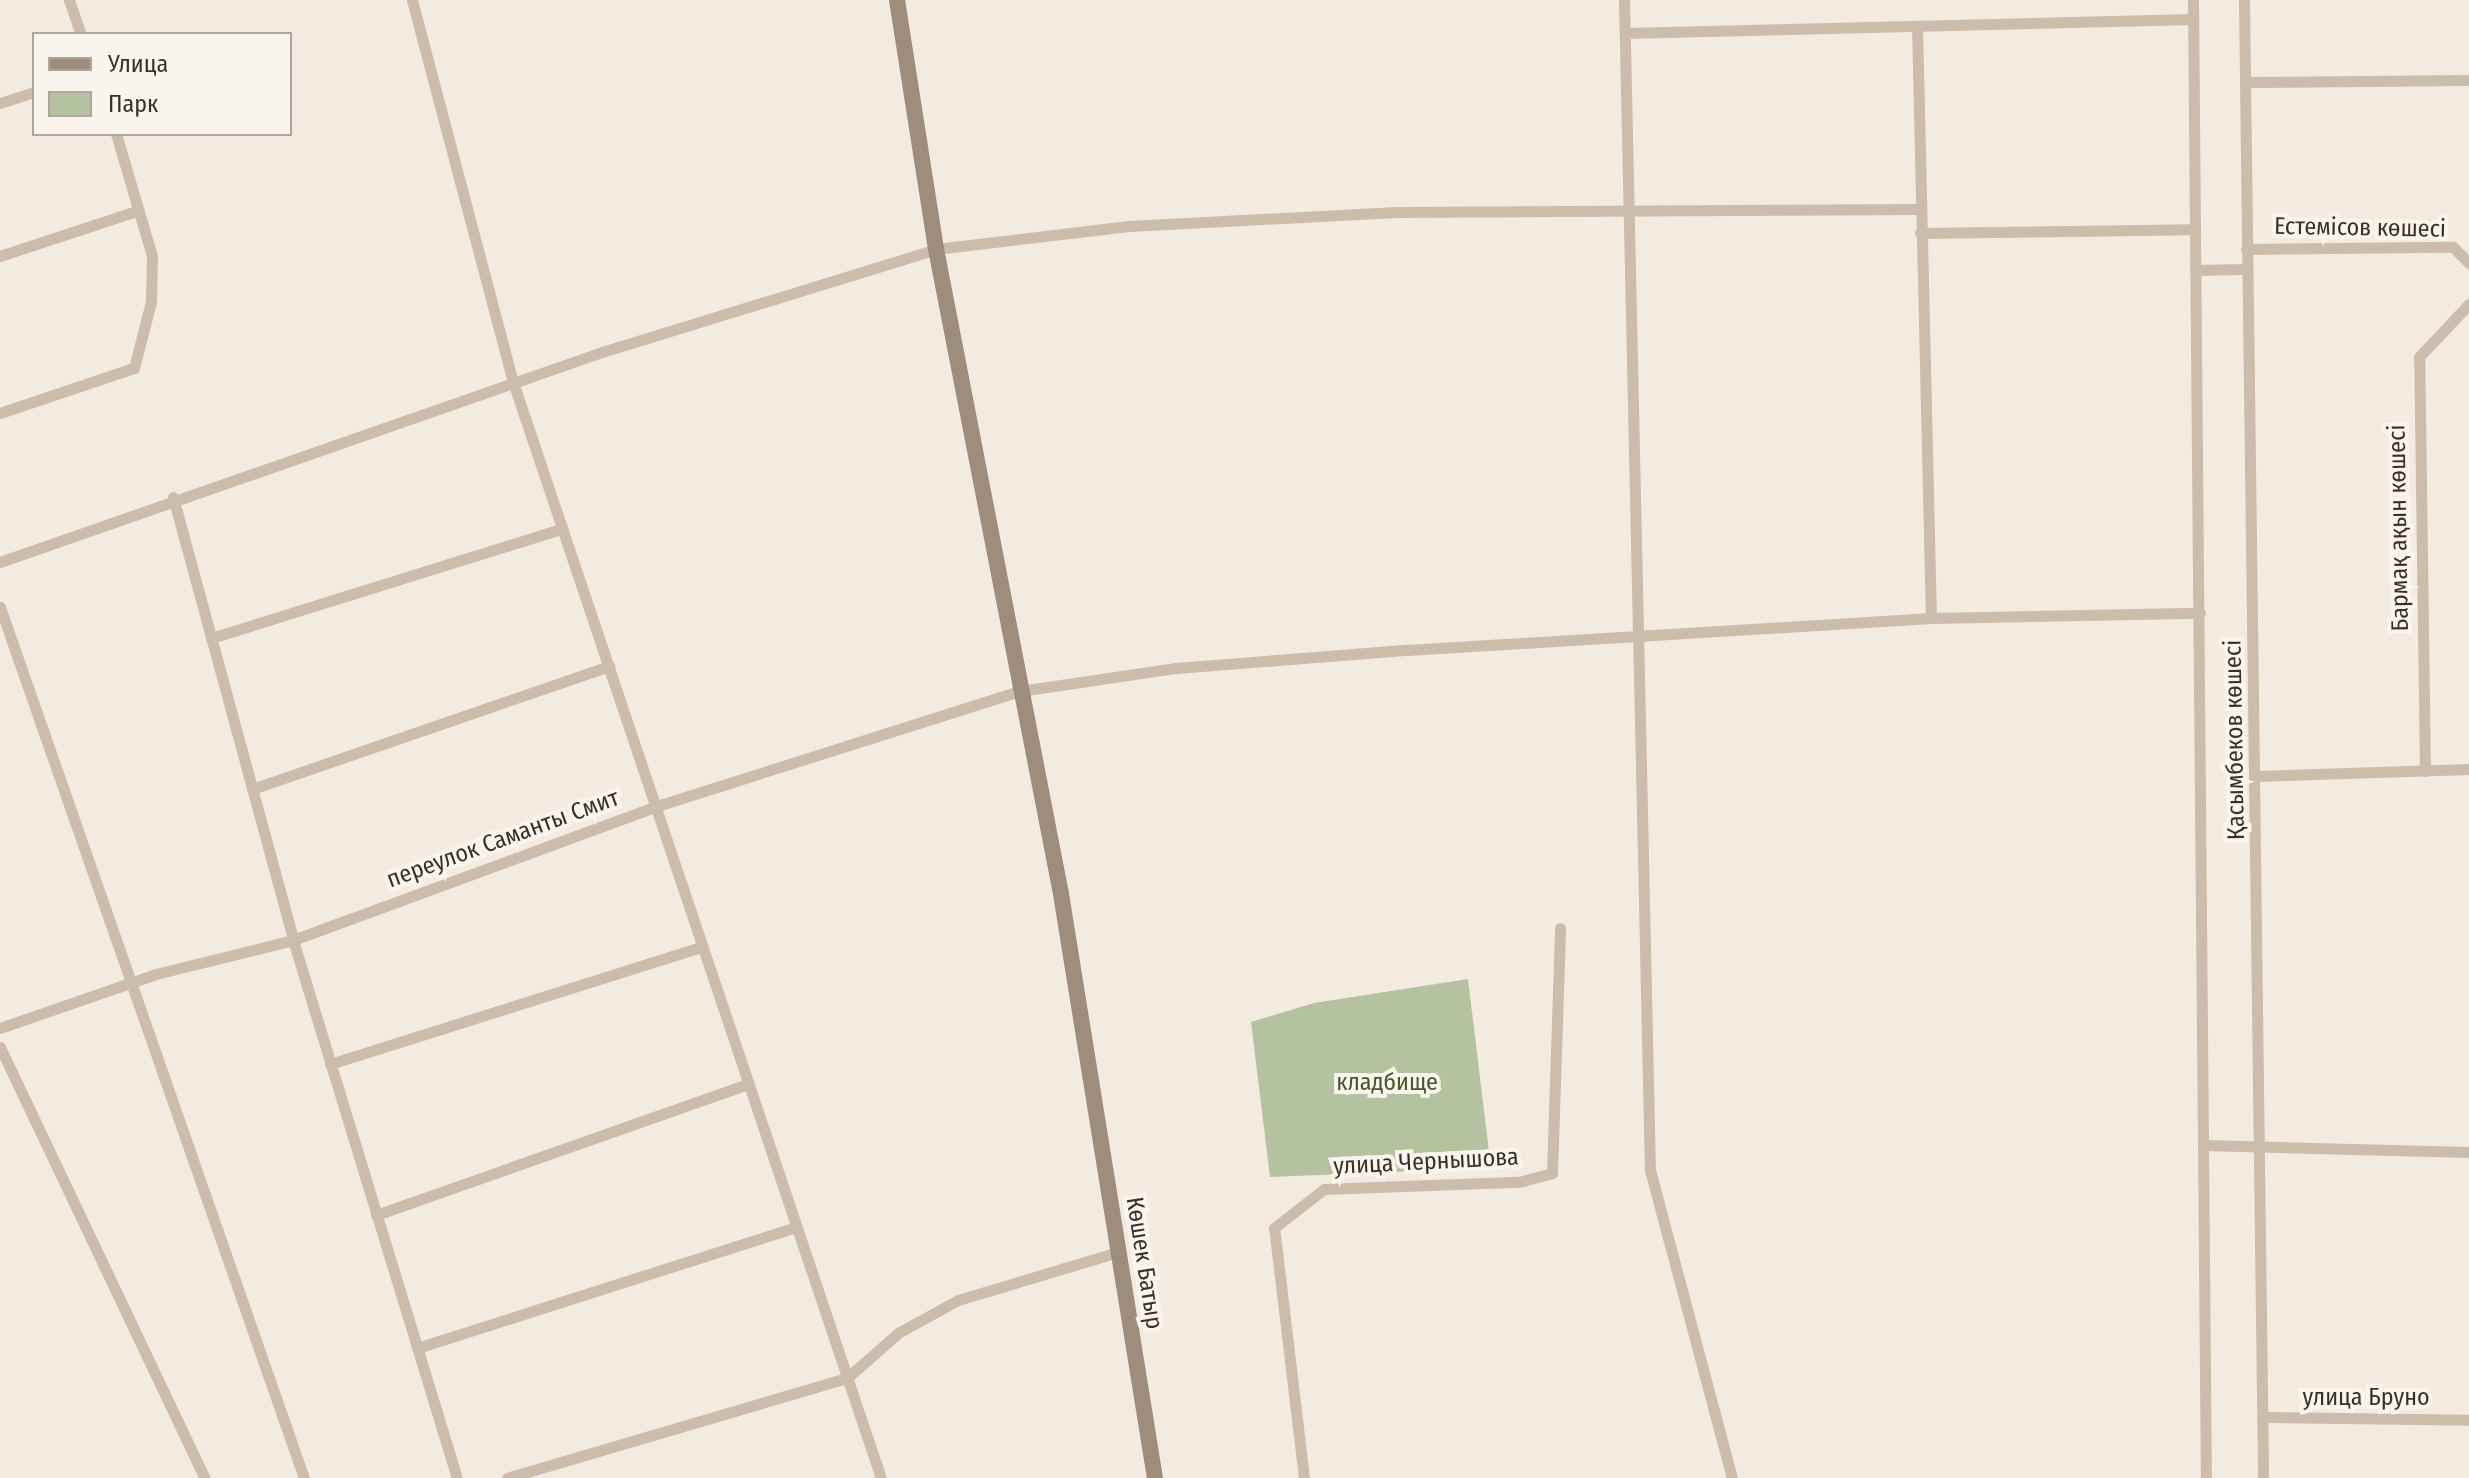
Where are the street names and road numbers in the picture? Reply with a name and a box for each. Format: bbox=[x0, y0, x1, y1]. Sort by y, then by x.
street label: Естемісов көшесі bbox=[2274, 212, 2446, 244]
street label: Бармақ ақын көшесі bbox=[2383, 424, 2415, 632]
street label: Қасымбеков көшесі bbox=[2219, 640, 2251, 840]
street label: переулок Саманты Смит bbox=[383, 784, 623, 894]
street label: улица Чернышова bbox=[1333, 1143, 1519, 1181]
street label: Көшек Батыр bbox=[1119, 1195, 1169, 1331]
street label: улица Бруно bbox=[2302, 1384, 2430, 1412]

